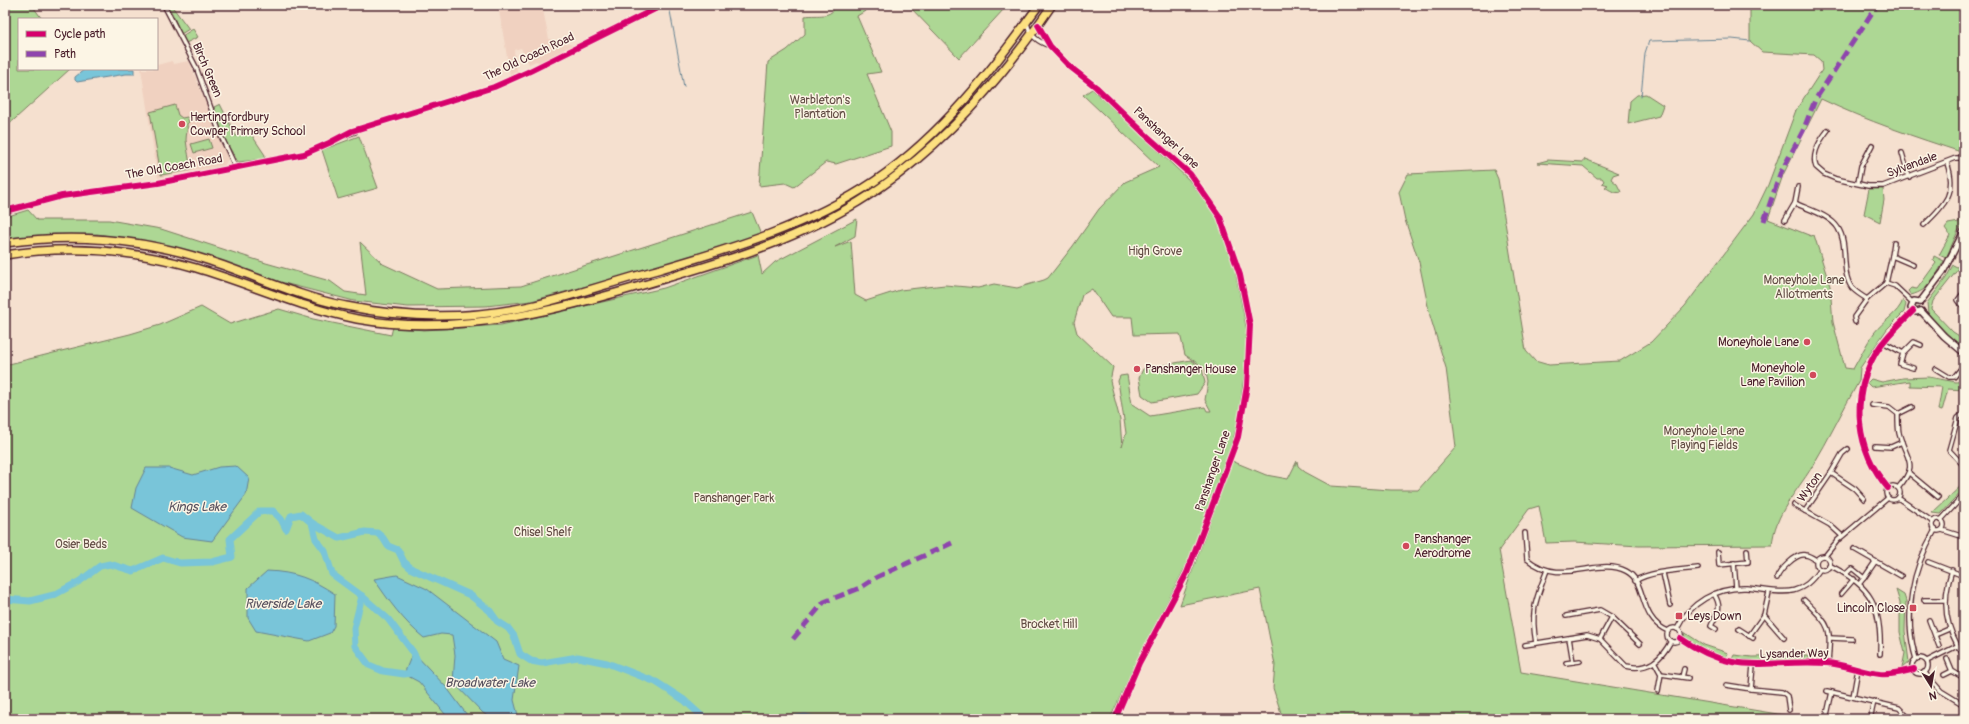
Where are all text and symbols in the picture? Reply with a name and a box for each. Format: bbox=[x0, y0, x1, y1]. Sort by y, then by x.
legend bbox=[18, 18, 158, 70]
text: Cycle path bbox=[54, 27, 106, 42]
street label: The Old Coach Road bbox=[481, 29, 577, 85]
street label: Birch Green bbox=[189, 40, 225, 100]
text: Path bbox=[54, 47, 76, 62]
park label: Warbleton's Plantation bbox=[790, 93, 851, 122]
street label: Panshanger Lane bbox=[1130, 104, 1202, 172]
place label: Hertingfordbury Cowper Primary School bbox=[190, 110, 306, 139]
marker: Hertingfordbury Cowper Primary School bbox=[177, 119, 187, 129]
street label: Sylvandale bbox=[1885, 149, 1939, 181]
street label: The Old Coach Road bbox=[124, 151, 224, 183]
park label: High Grove bbox=[1128, 244, 1182, 259]
park label: Moneyhole Lane Allotments bbox=[1764, 273, 1845, 302]
place label: Moneyhole Lane bbox=[1718, 335, 1799, 350]
marker: Moneyhole Lane bbox=[1802, 337, 1812, 347]
place label: Moneyhole Lane Pavilion bbox=[1740, 361, 1805, 390]
place label: Panshanger House bbox=[1145, 362, 1236, 377]
marker: Panshanger House bbox=[1132, 364, 1142, 374]
marker: Moneyhole Lane Pavilion bbox=[1808, 370, 1818, 380]
park label: Moneyhole Lane Playing Fields bbox=[1664, 424, 1745, 453]
street label: Panshanger Lane bbox=[1192, 429, 1234, 513]
street label: Wyton bbox=[1794, 469, 1826, 505]
park label: Panshanger Park bbox=[694, 491, 774, 506]
water label: Kings Lake bbox=[168, 499, 227, 515]
park label: Chisel Shelf bbox=[514, 525, 572, 540]
place label: Panshanger Aerodrome bbox=[1414, 532, 1472, 561]
park label: Osier Beds bbox=[55, 537, 108, 552]
marker: Panshanger Aerodrome bbox=[1401, 541, 1411, 551]
water label: Riverside Lake bbox=[245, 596, 323, 612]
place label: Lincoln Close bbox=[1837, 601, 1905, 616]
marker: Lincoln Close bbox=[1908, 603, 1918, 613]
place label: Leys Down bbox=[1687, 609, 1742, 624]
marker: Leys Down bbox=[1674, 611, 1684, 621]
park label: Brocket Hill bbox=[1020, 617, 1078, 632]
street label: Lysander Way bbox=[1759, 646, 1829, 662]
north arrow bbox=[1911, 666, 1951, 706]
water label: Broadwater Lake bbox=[445, 675, 537, 691]
text: N bbox=[1927, 688, 1938, 703]

